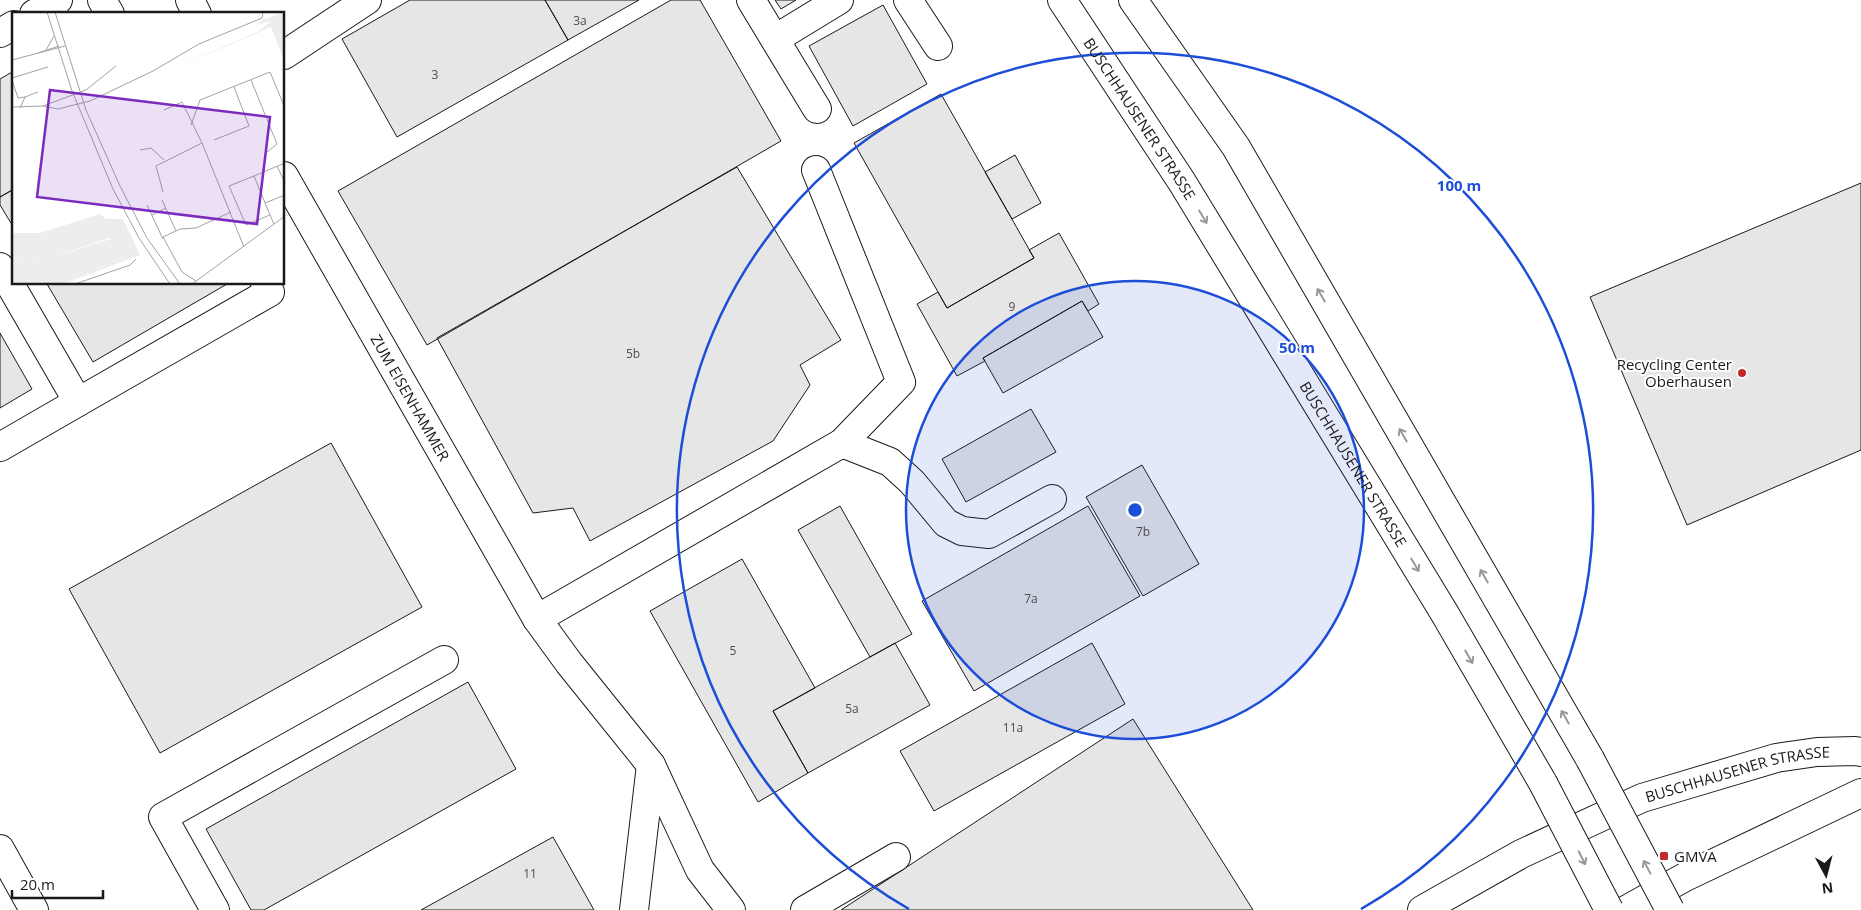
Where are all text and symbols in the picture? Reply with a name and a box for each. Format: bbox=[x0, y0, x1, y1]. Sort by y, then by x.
inset map bbox=[12, 12, 285, 285]
house number: 3a bbox=[573, 12, 587, 29]
street label: BUSCHHAUSENER STRASSE bbox=[1079, 34, 1201, 204]
house number: 3 bbox=[432, 66, 439, 83]
text: 100 m bbox=[1437, 175, 1481, 195]
one-way arrow bbox=[1199, 209, 1209, 223]
one-way arrow bbox=[1316, 288, 1326, 302]
house number: 9 bbox=[1009, 298, 1016, 315]
street label: ZUM EISENHAMMER bbox=[366, 331, 455, 465]
text: 50 m bbox=[1279, 337, 1315, 357]
house number: 5b bbox=[626, 345, 640, 362]
place label: Recycling Center Oberhausen bbox=[1617, 354, 1732, 391]
marker: Recycling Center Oberhausen bbox=[1736, 367, 1748, 379]
street label: BUSCHHAUSENER STRASSE bbox=[1296, 377, 1412, 550]
one-way arrow bbox=[1397, 429, 1407, 443]
centre of rings bbox=[1126, 501, 1144, 519]
house number: 7b bbox=[1136, 523, 1150, 540]
one-way arrow bbox=[1410, 558, 1420, 572]
one-way arrow bbox=[1479, 569, 1489, 584]
house number: 7a bbox=[1024, 590, 1038, 607]
house number: 5 bbox=[730, 642, 737, 659]
one-way arrow bbox=[1465, 649, 1475, 663]
house number: 5a bbox=[845, 700, 859, 717]
one-way arrow bbox=[1560, 710, 1570, 724]
house number: 11a bbox=[1003, 719, 1023, 736]
street label: BUSCHHAUSENER STRASSE bbox=[1643, 742, 1830, 807]
place label: GMVA bbox=[1674, 846, 1717, 866]
one-way arrow bbox=[1578, 850, 1587, 865]
marker: GMVA bbox=[1658, 850, 1670, 862]
north arrow bbox=[1801, 850, 1851, 900]
one-way arrow bbox=[1642, 860, 1652, 875]
house number: 11 bbox=[523, 865, 537, 882]
scale bar bbox=[12, 868, 104, 900]
text: 20 m bbox=[20, 874, 55, 894]
text: N bbox=[1821, 878, 1834, 899]

